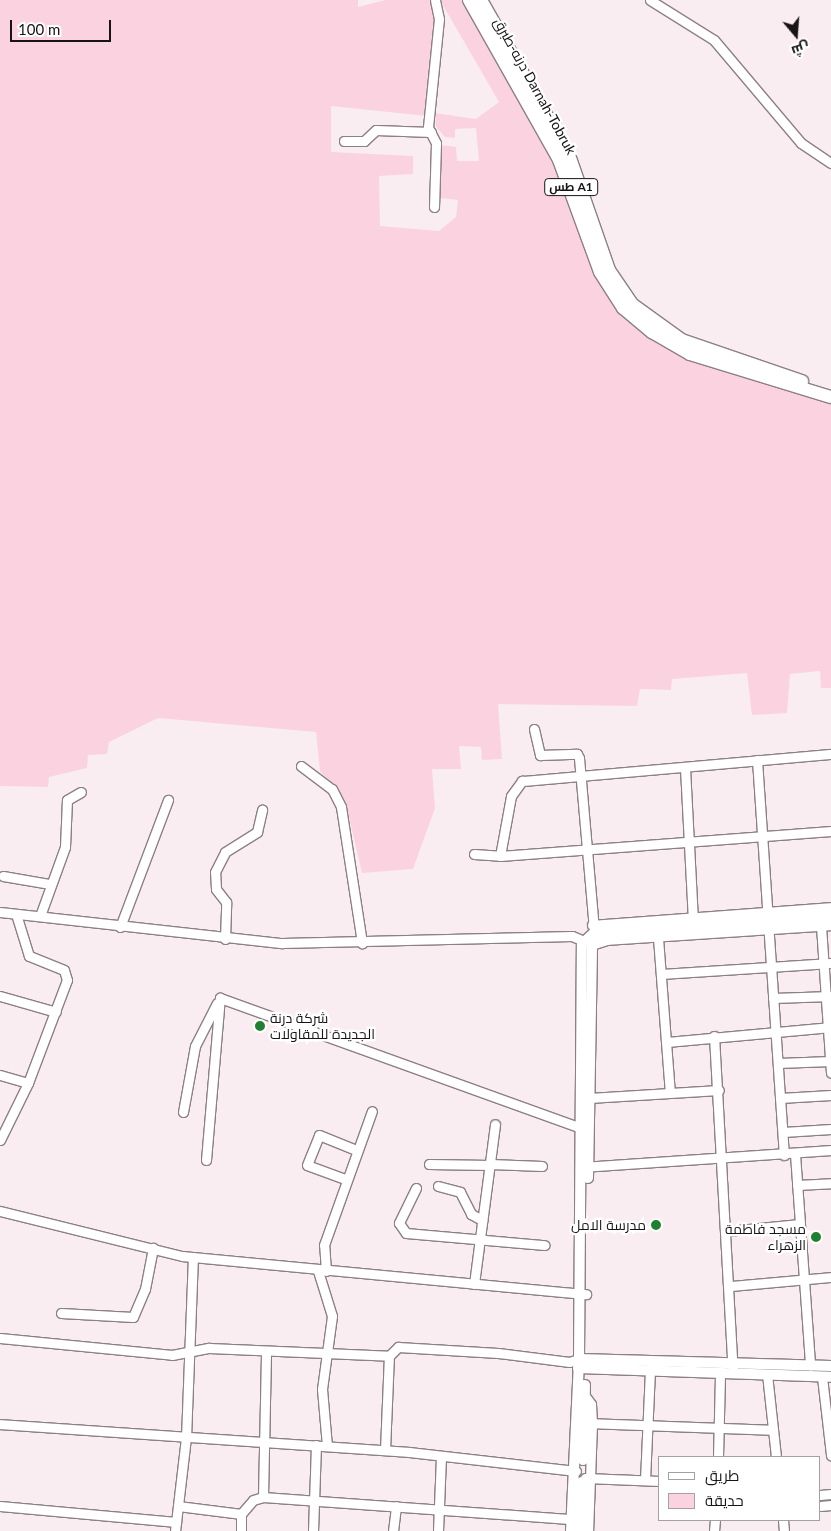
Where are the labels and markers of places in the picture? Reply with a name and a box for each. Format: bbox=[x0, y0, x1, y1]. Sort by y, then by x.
place label: شركة درنة الجديدة للمقاولات bbox=[270, 1010, 375, 1042]
marker: شركة درنة الجديدة للمقاولات bbox=[254, 1020, 266, 1032]
place label: مدرسة الامل bbox=[571, 1217, 646, 1233]
marker: مدرسة الامل bbox=[650, 1219, 662, 1231]
place label: مسجد فاطمة الزهراء bbox=[725, 1221, 806, 1254]
marker: مسجد فاطمة الزهراء bbox=[810, 1231, 822, 1243]

